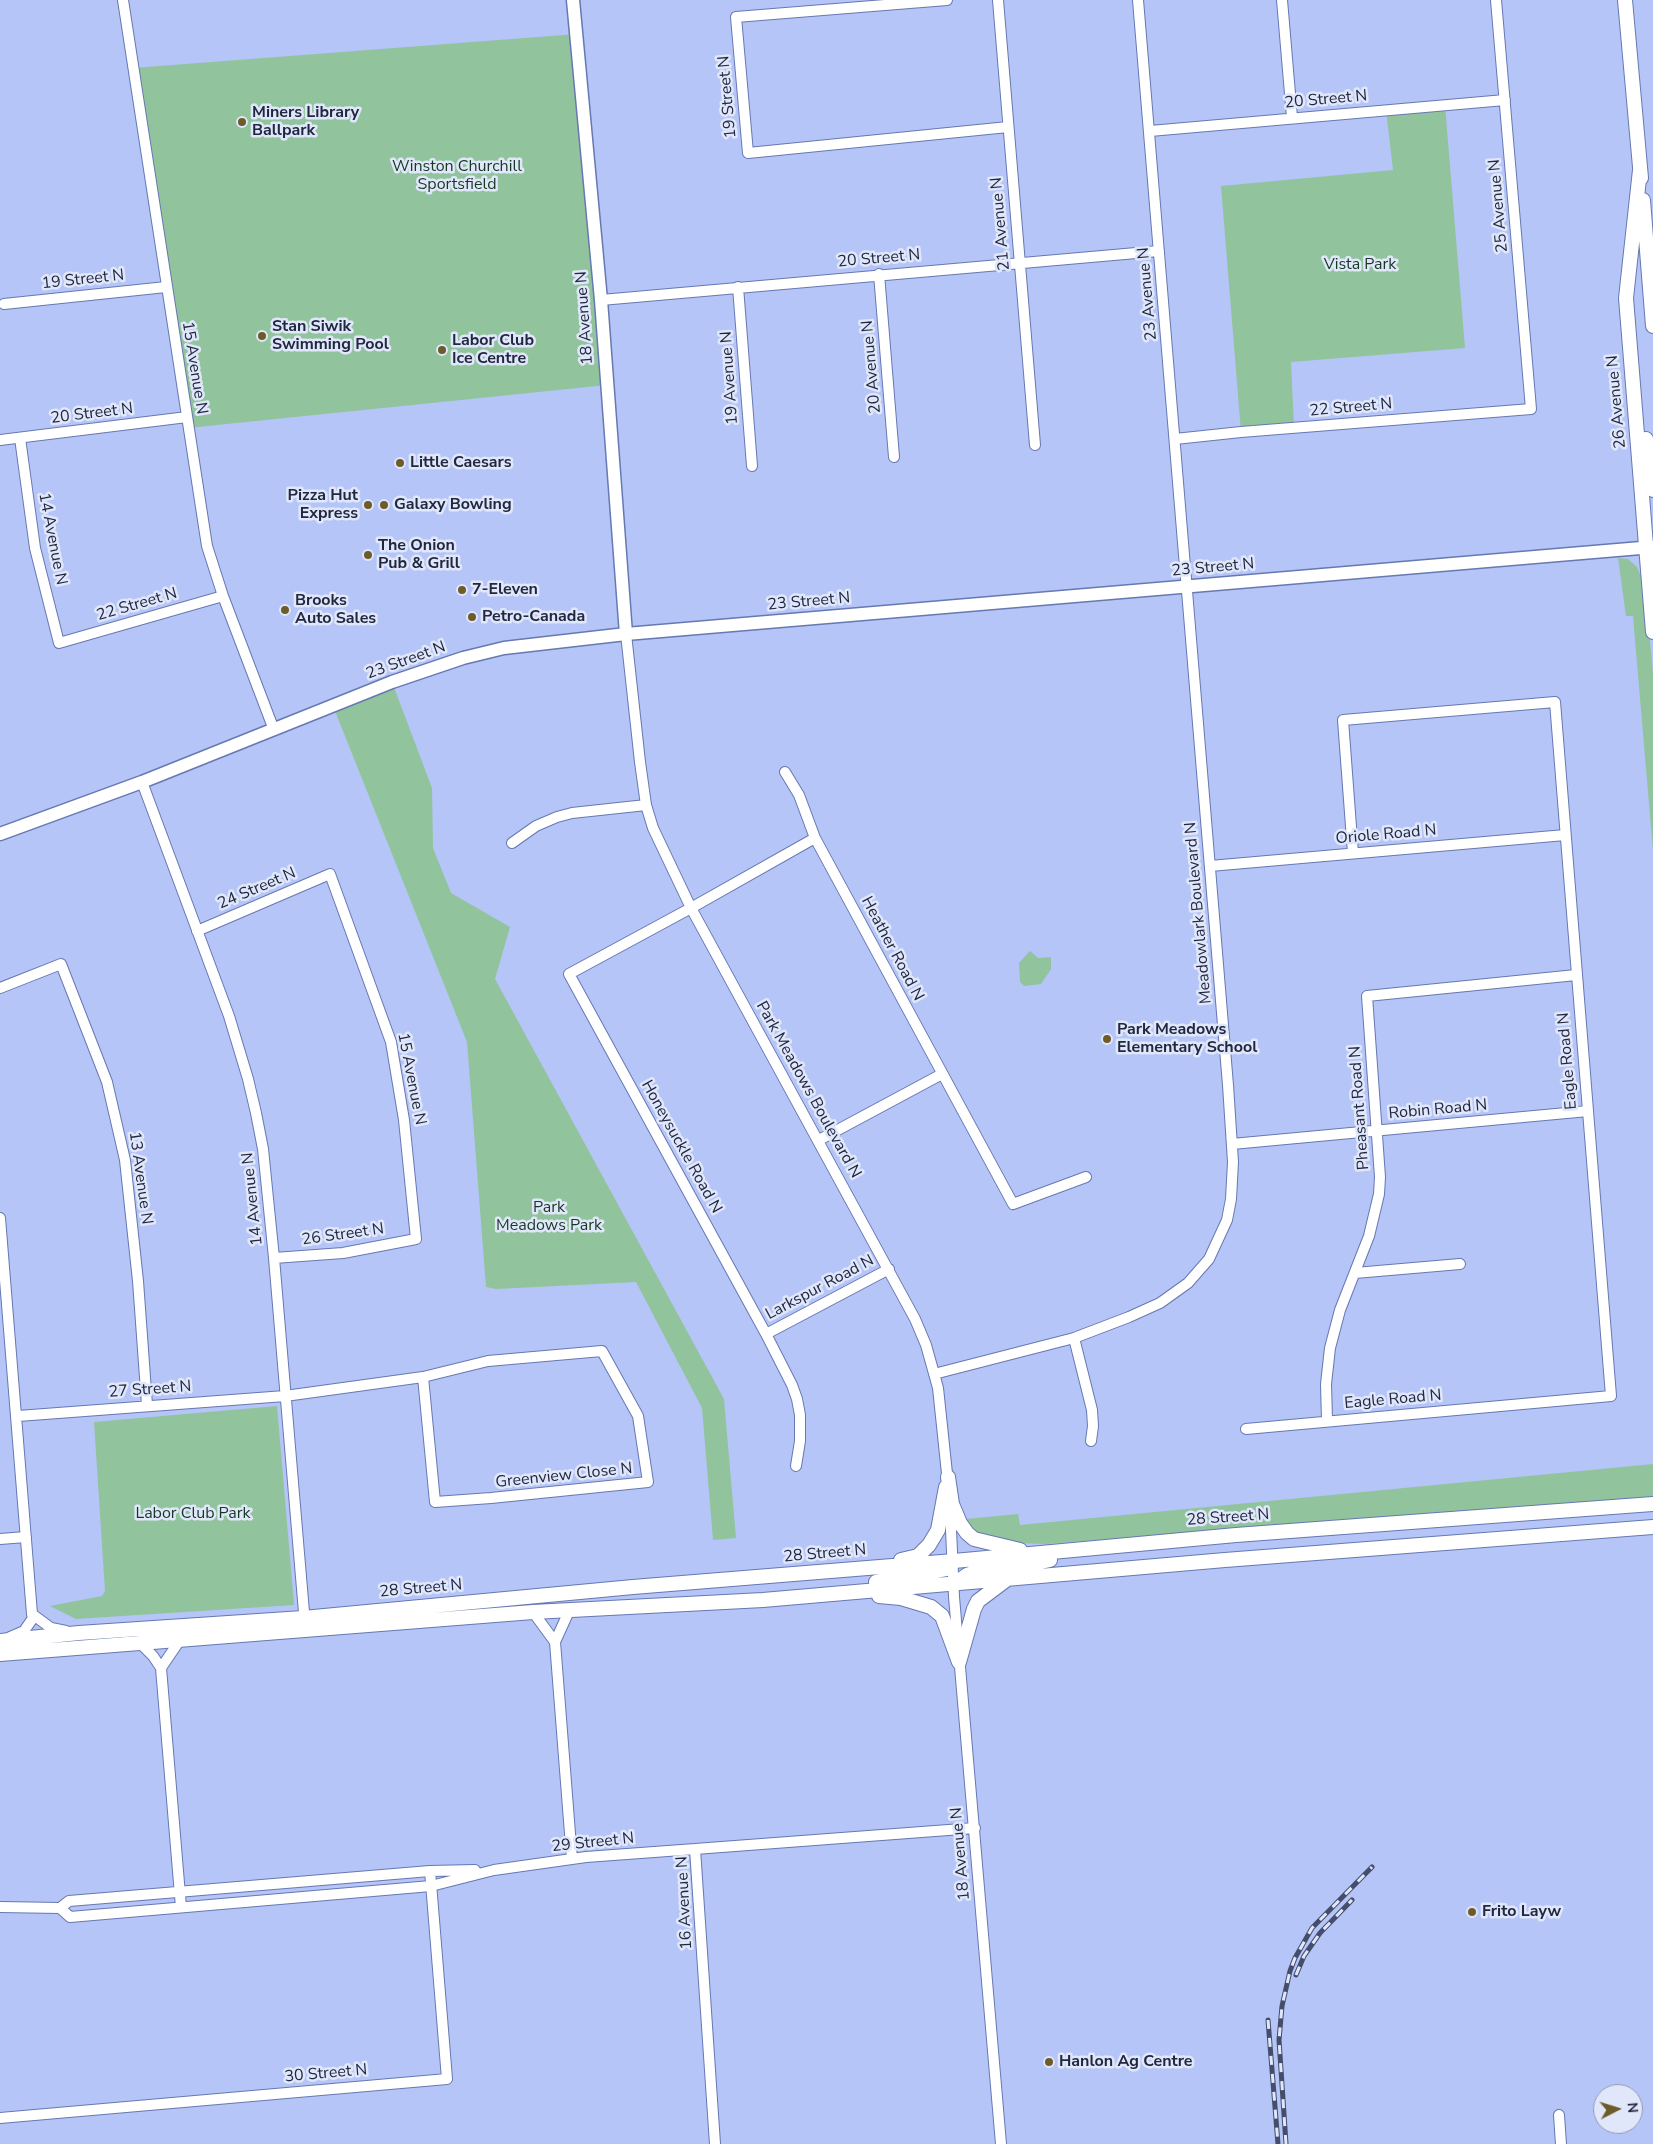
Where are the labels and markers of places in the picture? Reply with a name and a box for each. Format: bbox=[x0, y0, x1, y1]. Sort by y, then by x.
place label: Miners Library Ballpark bbox=[252, 103, 359, 141]
marker: Miners Library Ballpark bbox=[236, 116, 248, 128]
place label: Stan Siwik Swimming Pool bbox=[272, 317, 389, 355]
marker: Stan Siwik Swimming Pool bbox=[256, 330, 268, 342]
place label: Labor Club Ice Centre bbox=[452, 331, 534, 369]
marker: Labor Club Ice Centre bbox=[436, 344, 448, 356]
place label: Little Caesars bbox=[410, 453, 511, 473]
marker: Little Caesars bbox=[394, 457, 406, 469]
place label: Pizza Hut Express bbox=[288, 486, 358, 524]
place label: Galaxy Bowling bbox=[394, 495, 512, 515]
marker: Pizza Hut Express bbox=[362, 499, 374, 511]
marker: Galaxy Bowling bbox=[378, 499, 390, 511]
place label: The Onion Pub & Grill bbox=[378, 536, 460, 574]
marker: The Onion Pub & Grill bbox=[362, 549, 374, 561]
place label: 7-Eleven bbox=[472, 580, 538, 600]
marker: 7-Eleven bbox=[456, 584, 468, 596]
place label: Brooks Auto Sales bbox=[295, 591, 376, 629]
marker: Brooks Auto Sales bbox=[279, 604, 291, 616]
place label: Petro-Canada bbox=[482, 607, 585, 627]
marker: Petro-Canada bbox=[466, 611, 478, 623]
place label: Park Meadows Elementary School bbox=[1117, 1020, 1257, 1058]
marker: Park Meadows Elementary School bbox=[1101, 1033, 1113, 1045]
place label: Frito Layw bbox=[1482, 1902, 1561, 1922]
marker: Frito Layw bbox=[1466, 1906, 1478, 1918]
place label: Hanlon Ag Centre bbox=[1059, 2052, 1193, 2072]
marker: Hanlon Ag Centre bbox=[1043, 2056, 1055, 2068]

